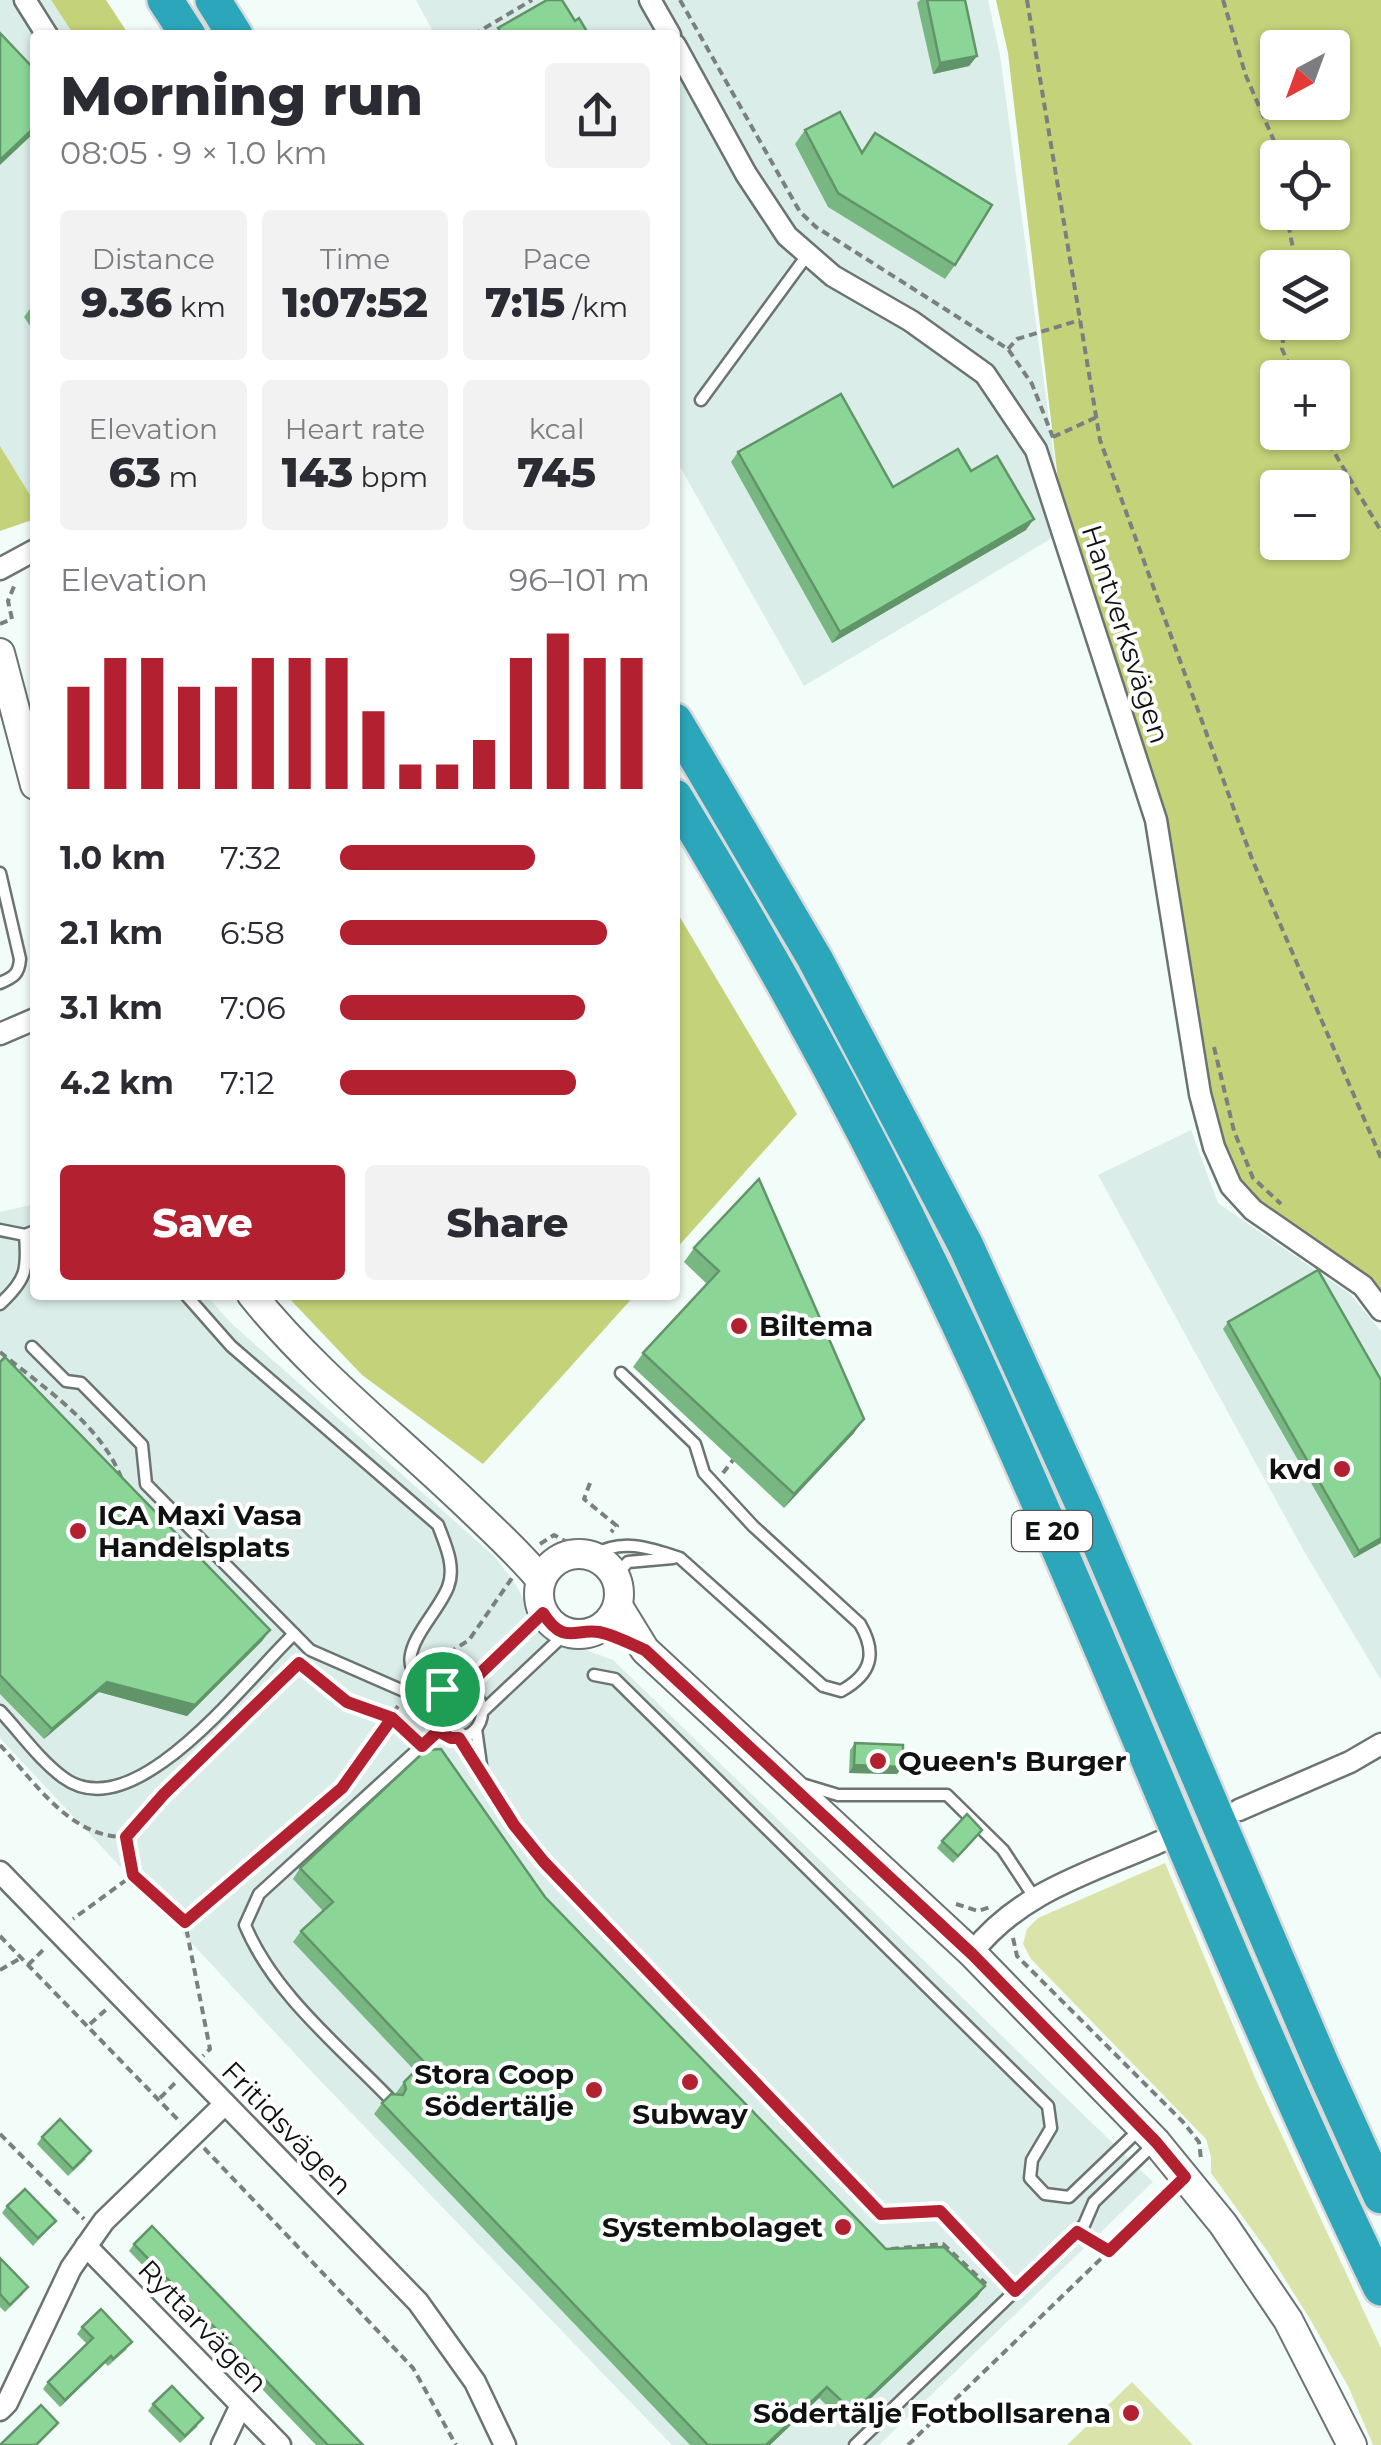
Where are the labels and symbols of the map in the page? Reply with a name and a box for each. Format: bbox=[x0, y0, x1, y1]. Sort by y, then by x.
north arrow bbox=[1260, 30, 1350, 120]
street label: Hantverksvägen bbox=[1075, 520, 1177, 748]
place label: Biltema bbox=[759, 1309, 873, 1343]
marker: Biltema bbox=[728, 1315, 750, 1337]
place label: kvd bbox=[1269, 1452, 1322, 1486]
marker: kvd bbox=[1331, 1458, 1353, 1480]
place label: ICA Maxi Vasa Handelsplats bbox=[98, 1498, 302, 1564]
road number: E 20 bbox=[1012, 1511, 1092, 1551]
marker: ICA Maxi Vasa Handelsplats bbox=[67, 1520, 89, 1542]
pin bbox=[400, 1647, 485, 1732]
place label: Queen's Burger bbox=[898, 1744, 1127, 1778]
marker: Queen's Burger bbox=[867, 1750, 889, 1772]
street label: Fritidsvägen bbox=[215, 2054, 359, 2202]
place label: Stora Coop Södertälje bbox=[414, 2057, 574, 2123]
marker: Subway bbox=[679, 2071, 701, 2093]
marker: Stora Coop Södertälje bbox=[583, 2079, 605, 2101]
place label: Subway bbox=[632, 2097, 748, 2131]
place label: Systembolaget bbox=[602, 2210, 823, 2244]
marker: Systembolaget bbox=[832, 2216, 854, 2238]
street label: Ryttarvägen bbox=[131, 2252, 275, 2400]
place label: Södertälje Fotbollsarena bbox=[753, 2396, 1111, 2430]
marker: Södertälje Fotbollsarena bbox=[1120, 2402, 1142, 2424]

